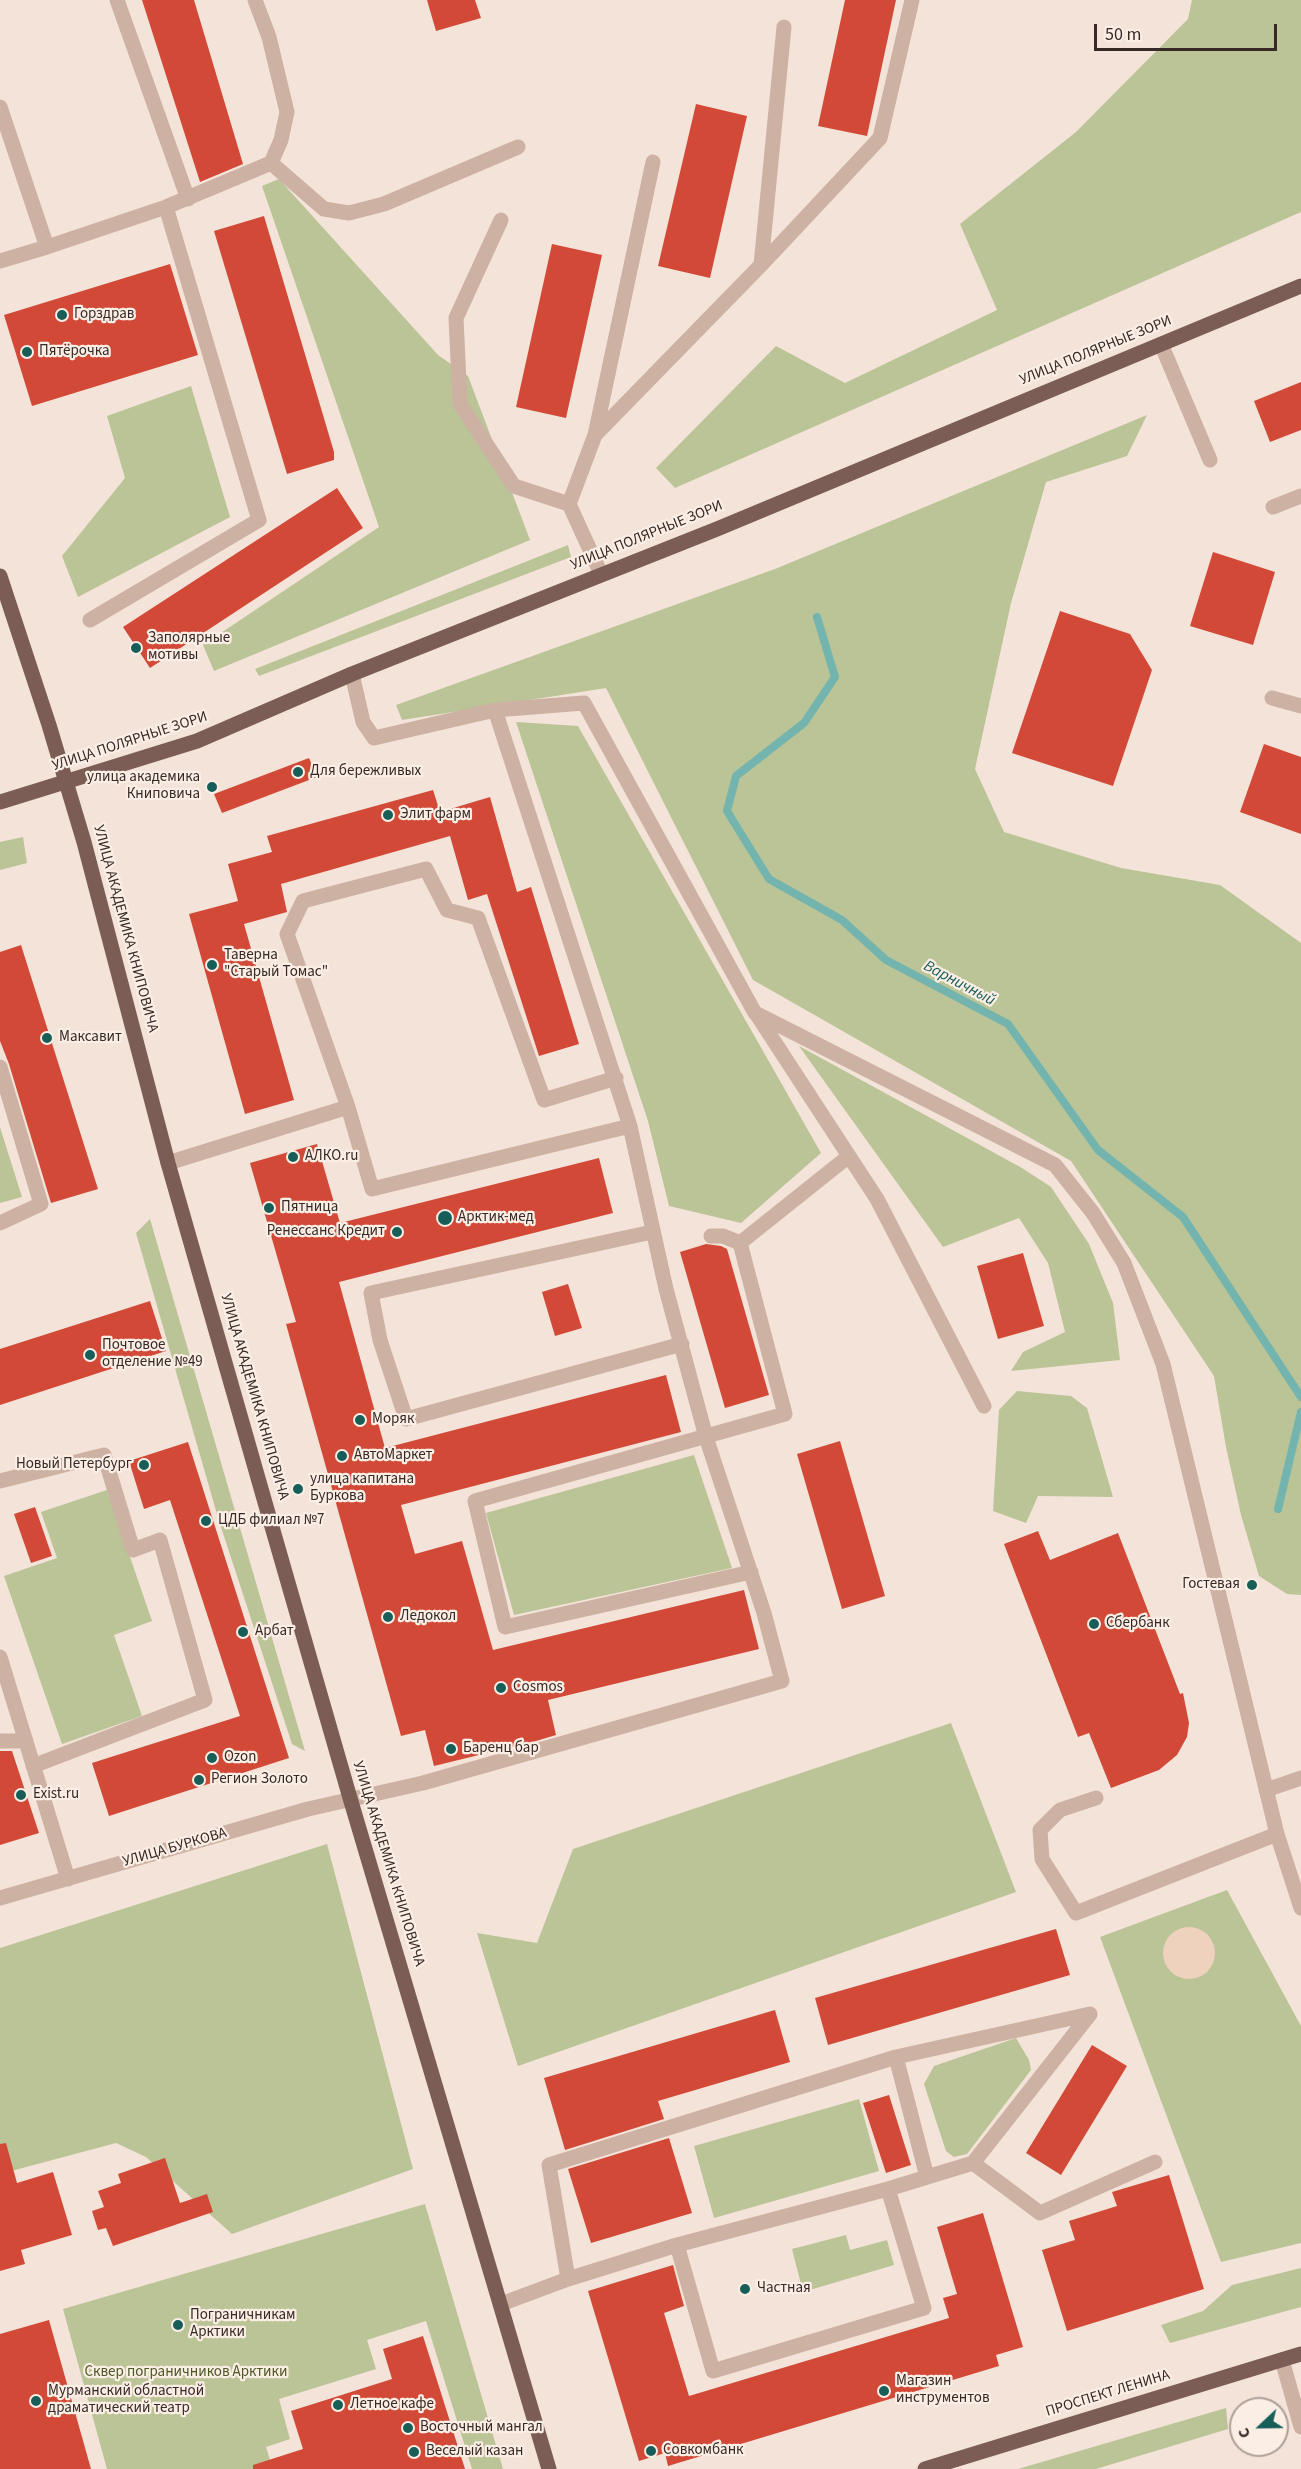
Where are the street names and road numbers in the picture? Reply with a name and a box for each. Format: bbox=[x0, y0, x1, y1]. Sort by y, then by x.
street label: УЛИЦА ПОЛЯРНЫЕ ЗОРИ bbox=[1017, 312, 1175, 390]
street label: УЛИЦА ПОЛЯРНЫЕ ЗОРИ bbox=[568, 497, 726, 575]
street label: УЛИЦА ПОЛЯРНЫЕ ЗОРИ bbox=[50, 708, 210, 776]
street label: УЛИЦА АКАДЕМИКА КНИПОВИЧА bbox=[89, 823, 161, 1035]
street label: УЛИЦА АКАДЕМИКА КНИПОВИЧА bbox=[216, 1292, 292, 1502]
street label: УЛИЦА АКАДЕМИКА КНИПОВИЧА bbox=[348, 1759, 428, 1969]
street label: УЛИЦА БУРКОВА bbox=[121, 1825, 229, 1871]
street label: ПРОСПЕКТ ЛЕНИНА bbox=[1044, 2367, 1172, 2421]

